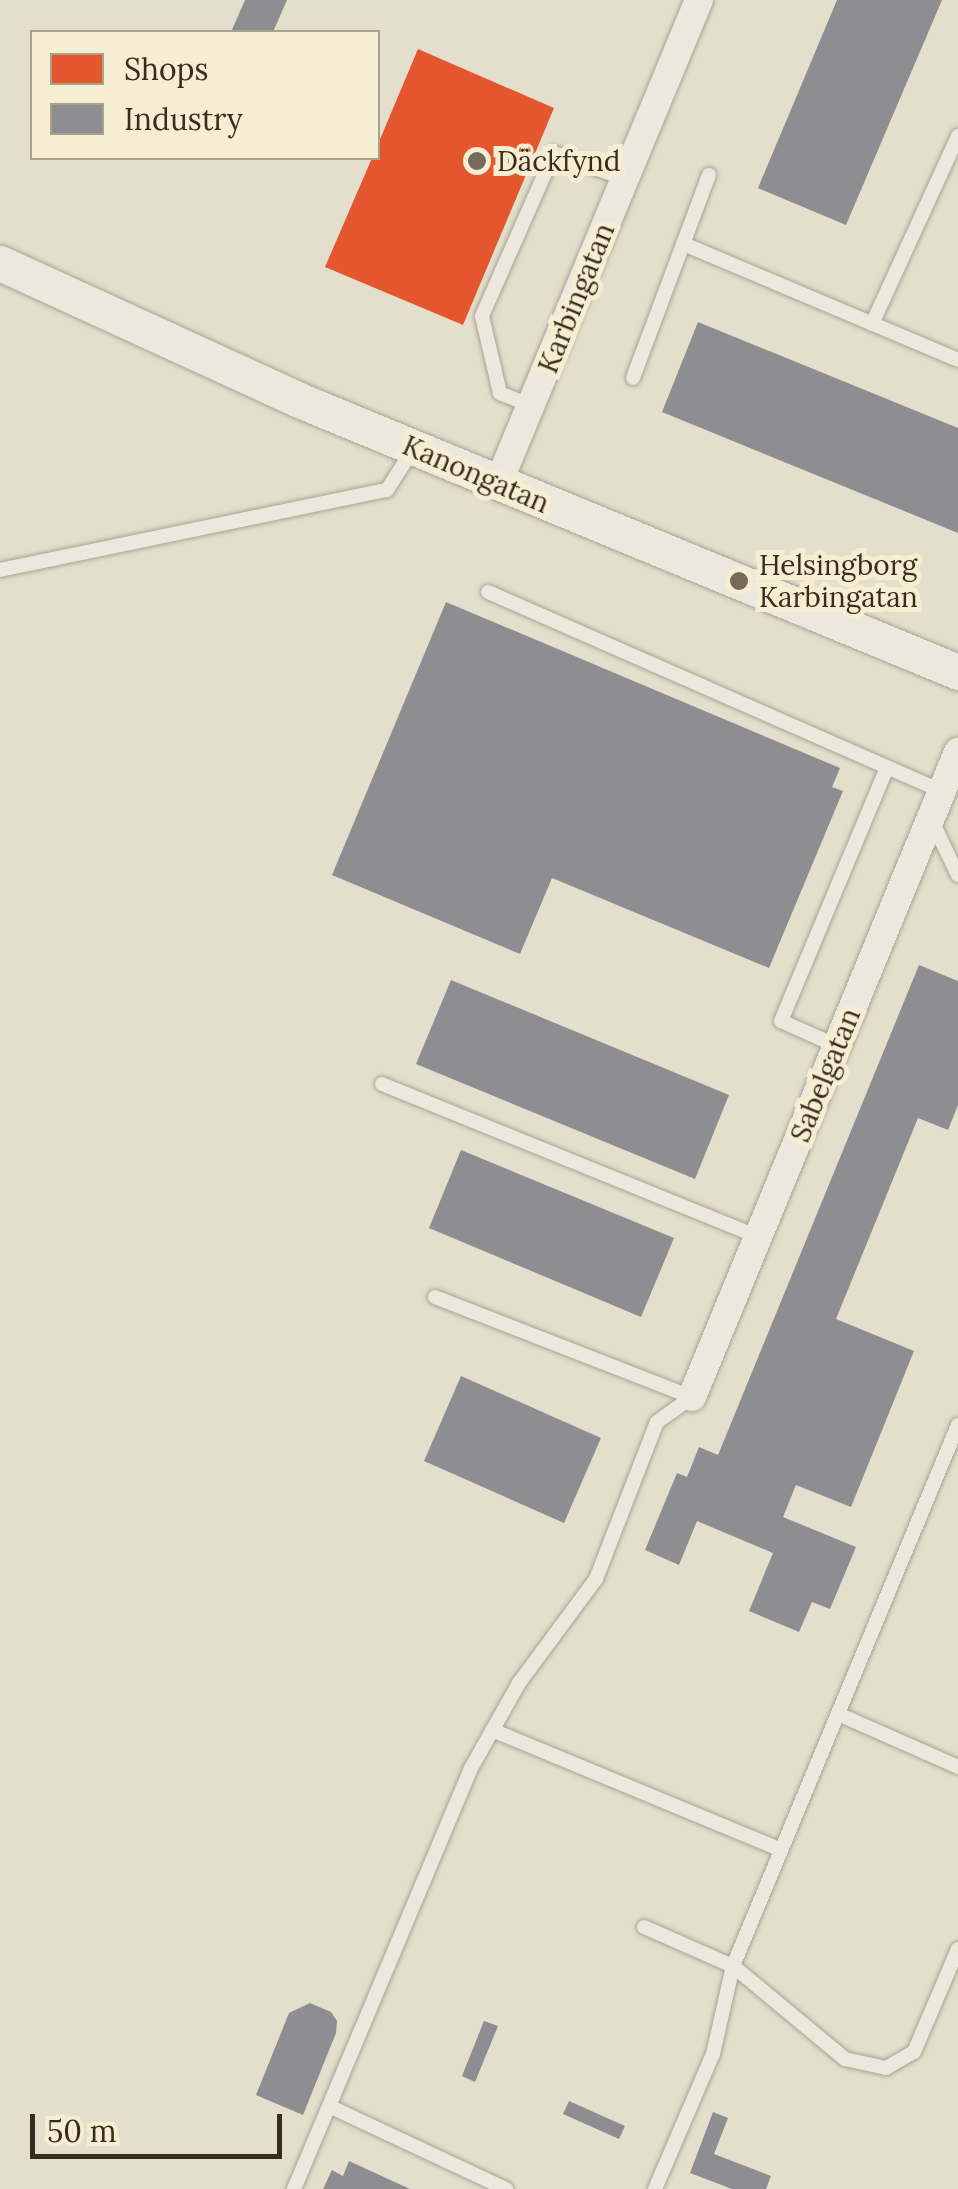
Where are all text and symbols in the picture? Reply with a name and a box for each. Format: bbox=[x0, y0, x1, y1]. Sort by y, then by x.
legend bbox=[30, 30, 380, 160]
text: Shops bbox=[124, 50, 208, 88]
text: Industry bbox=[124, 100, 243, 138]
place label: Däckfynd bbox=[497, 144, 620, 178]
marker: Däckfynd bbox=[466, 150, 488, 172]
street label: Karbingatan bbox=[531, 218, 621, 378]
street label: Kanongatan bbox=[398, 428, 554, 520]
place label: Helsingborg Karbingatan bbox=[759, 548, 918, 614]
marker: Helsingborg Karbingatan bbox=[728, 570, 750, 592]
street label: Sabelgatan bbox=[783, 1003, 867, 1147]
scale bar bbox=[35, 2094, 288, 2156]
text: 50 m bbox=[47, 2112, 117, 2150]

